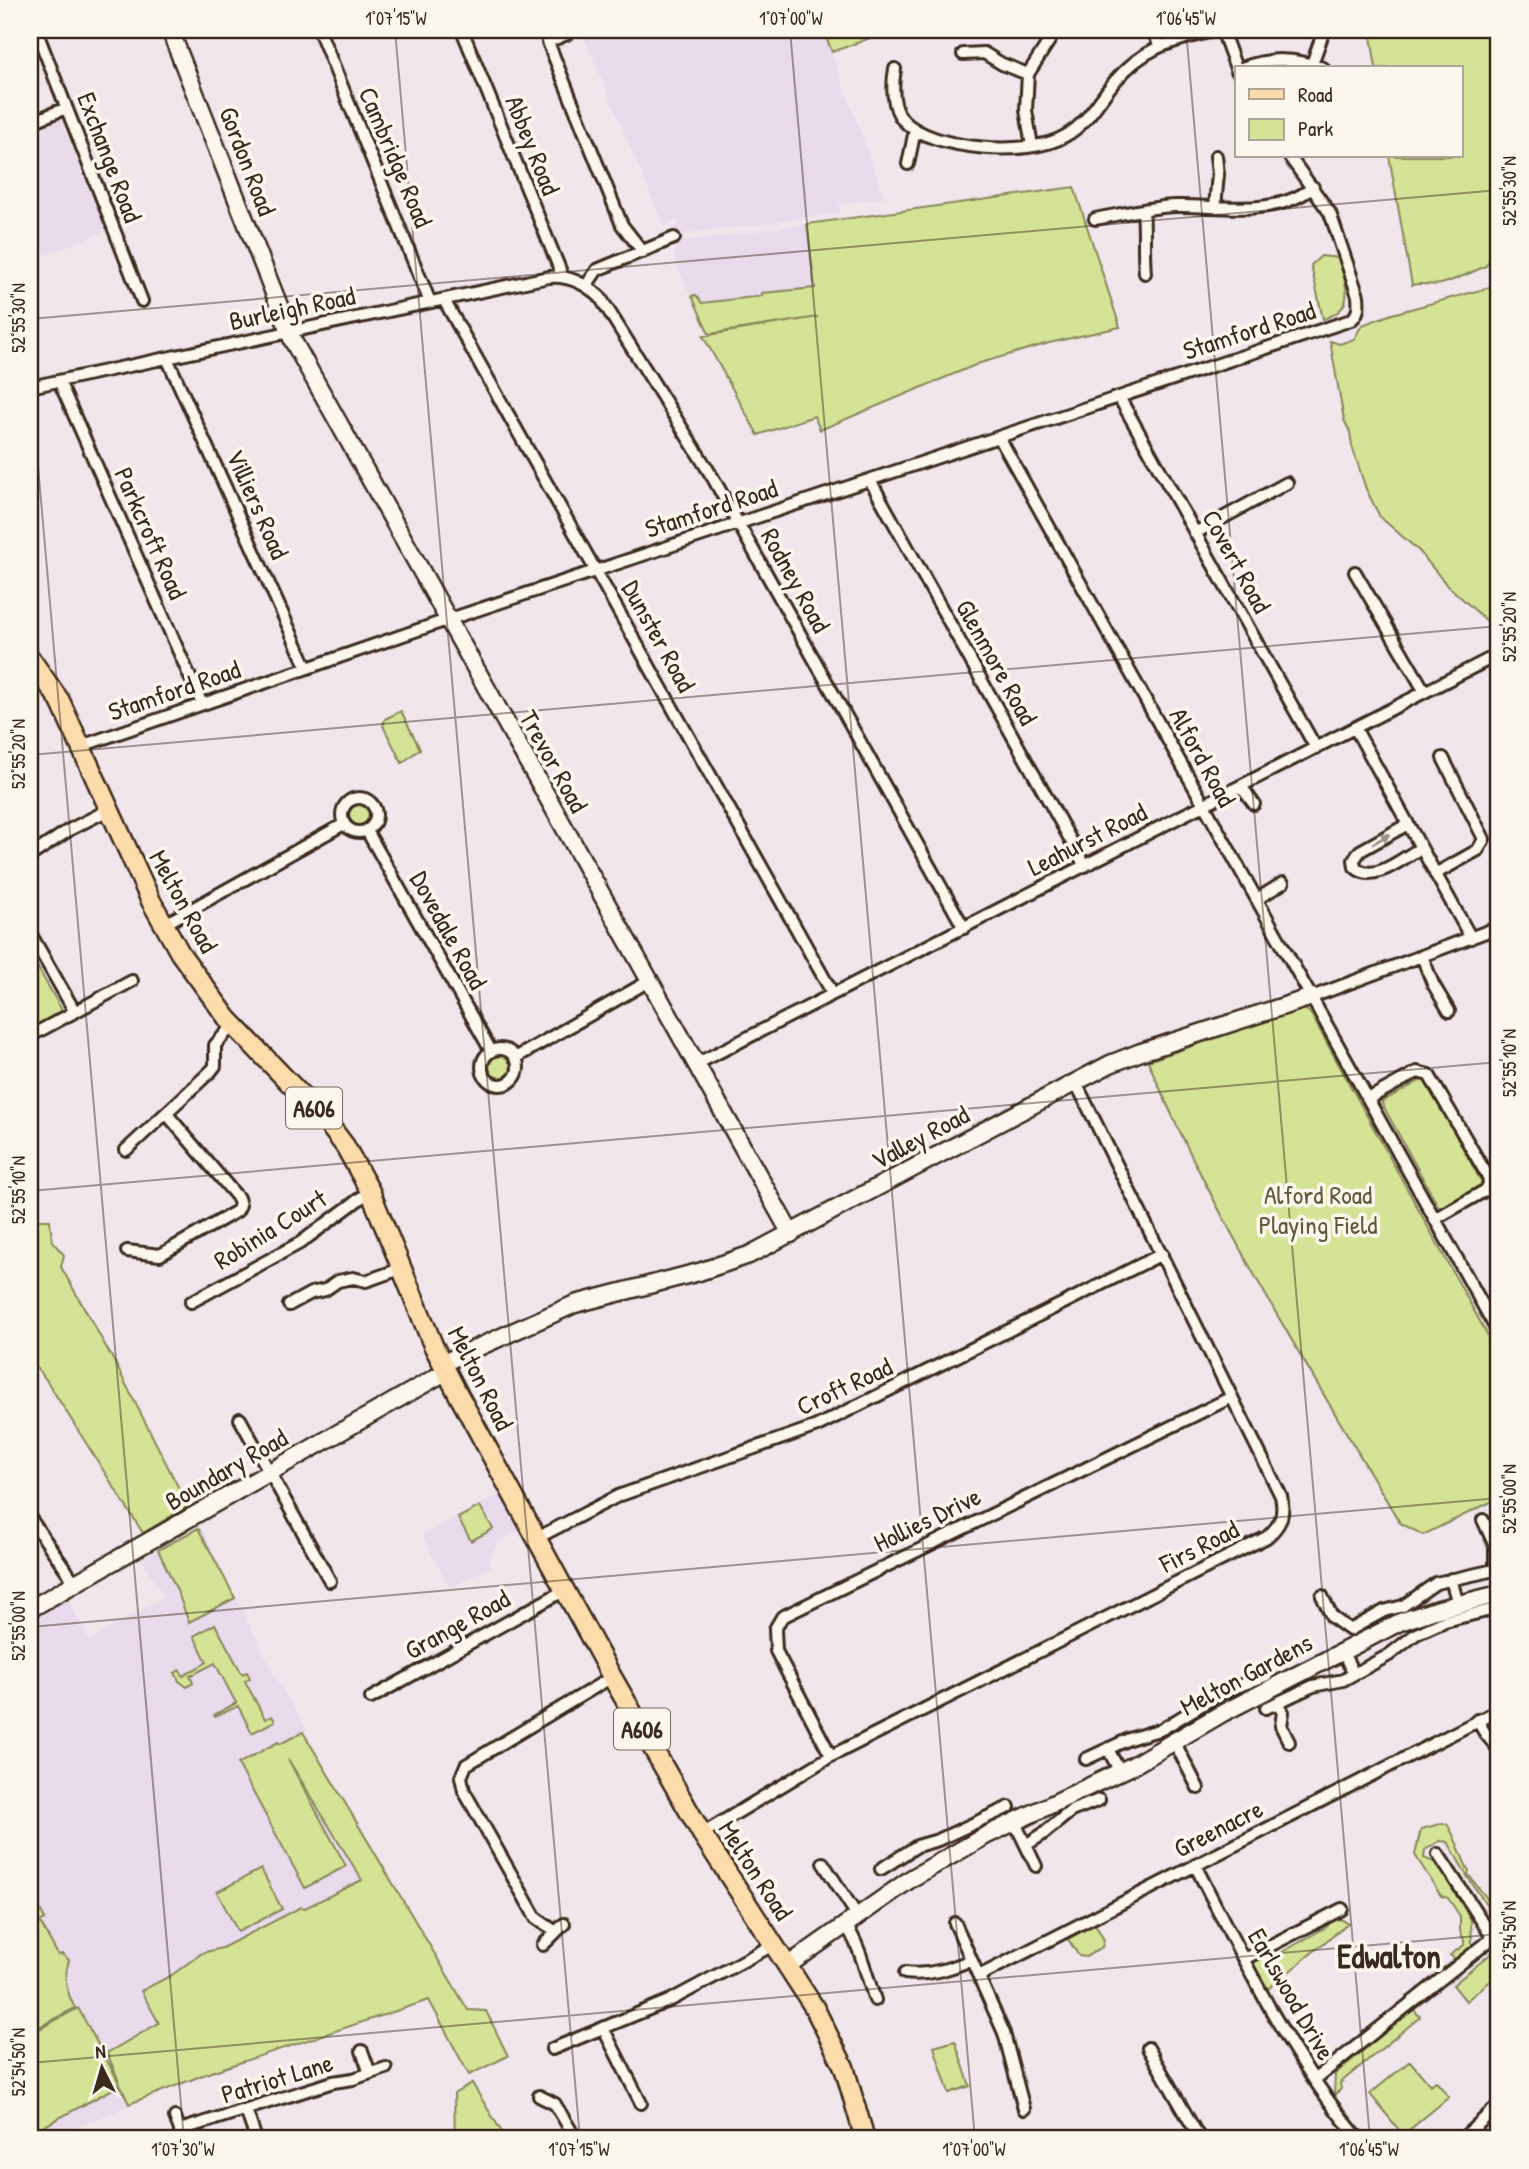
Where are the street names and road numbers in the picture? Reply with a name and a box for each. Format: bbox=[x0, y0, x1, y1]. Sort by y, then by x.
street label: Cambridge Road bbox=[351, 81, 441, 233]
street label: Exchange Road bbox=[69, 87, 151, 227]
street label: Abbey Road bbox=[497, 90, 569, 200]
street label: Gordon Road bbox=[211, 102, 285, 220]
street label: Burleigh Road bbox=[226, 278, 358, 338]
street label: Stamford Road bbox=[1178, 292, 1320, 368]
street label: Villiers Road bbox=[218, 444, 298, 564]
street label: Parkcroft Road bbox=[106, 461, 196, 605]
street label: Stamford Road bbox=[640, 470, 782, 546]
street label: Covert Road bbox=[1194, 503, 1280, 619]
street label: Rodney Road bbox=[753, 522, 839, 638]
street label: Dunster Road bbox=[614, 574, 704, 698]
street label: Glenmore Road bbox=[948, 593, 1046, 731]
street label: Stamford Road bbox=[103, 651, 245, 729]
street label: Alford Road bbox=[1161, 701, 1245, 813]
street label: Trevor Road bbox=[512, 704, 596, 818]
street label: Leahurst Road bbox=[1022, 794, 1152, 884]
street label: Melton Road bbox=[141, 843, 227, 959]
street label: Dovedale Road bbox=[402, 865, 496, 995]
road number: A606 bbox=[286, 1088, 342, 1128]
street label: Valley Road bbox=[865, 1097, 975, 1177]
street label: Robinia Court bbox=[207, 1180, 334, 1277]
street label: Melton Road bbox=[440, 1320, 522, 1436]
street label: Croft Road bbox=[791, 1349, 897, 1423]
street label: Boundary Road bbox=[158, 1420, 294, 1518]
street label: Hollies Drive bbox=[868, 1478, 986, 1560]
street label: Firs Road bbox=[1153, 1511, 1244, 1581]
street label: Grange Road bbox=[398, 1581, 516, 1667]
street label: Melton Gardens bbox=[1174, 1625, 1318, 1723]
road number: A606 bbox=[614, 1708, 670, 1750]
street label: Greenacre bbox=[1167, 1791, 1269, 1865]
street label: Melton Road bbox=[711, 1813, 801, 1927]
street label: Earlswood Drive bbox=[1240, 1922, 1344, 2066]
street label: Patriot Lane bbox=[217, 2044, 337, 2112]

